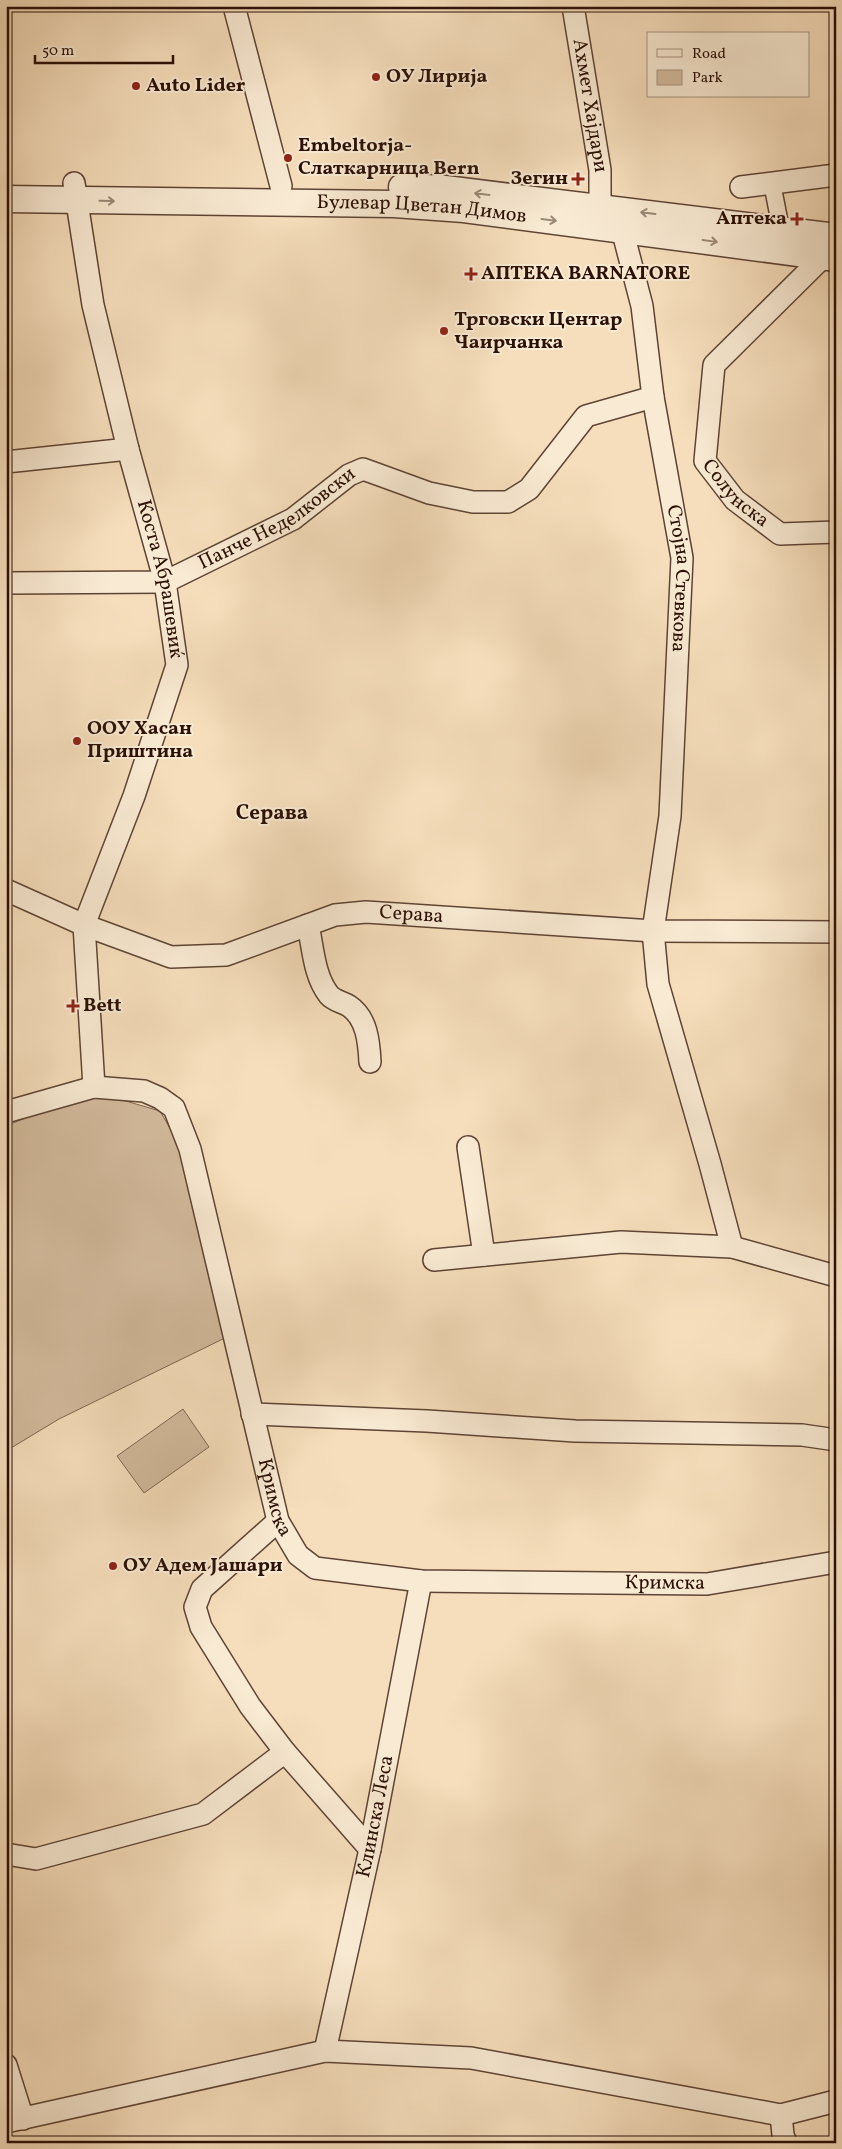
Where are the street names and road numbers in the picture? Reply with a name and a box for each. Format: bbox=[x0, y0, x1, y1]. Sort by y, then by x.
street label: Ахмет Хајдари bbox=[565, 37, 614, 175]
street label: Булевар Цветан Димов bbox=[316, 189, 528, 231]
street label: Солунска bbox=[695, 453, 775, 535]
street label: Панче Неделковски bbox=[194, 461, 362, 577]
street label: Коста Абрашевиќ bbox=[129, 497, 190, 661]
street label: Стојна Стевкова bbox=[659, 503, 696, 653]
street label: Серава bbox=[379, 899, 444, 931]
street label: Кримска bbox=[250, 1456, 299, 1542]
street label: Кримска bbox=[624, 1569, 705, 1598]
street label: Клинска Леса bbox=[350, 1753, 402, 1880]

